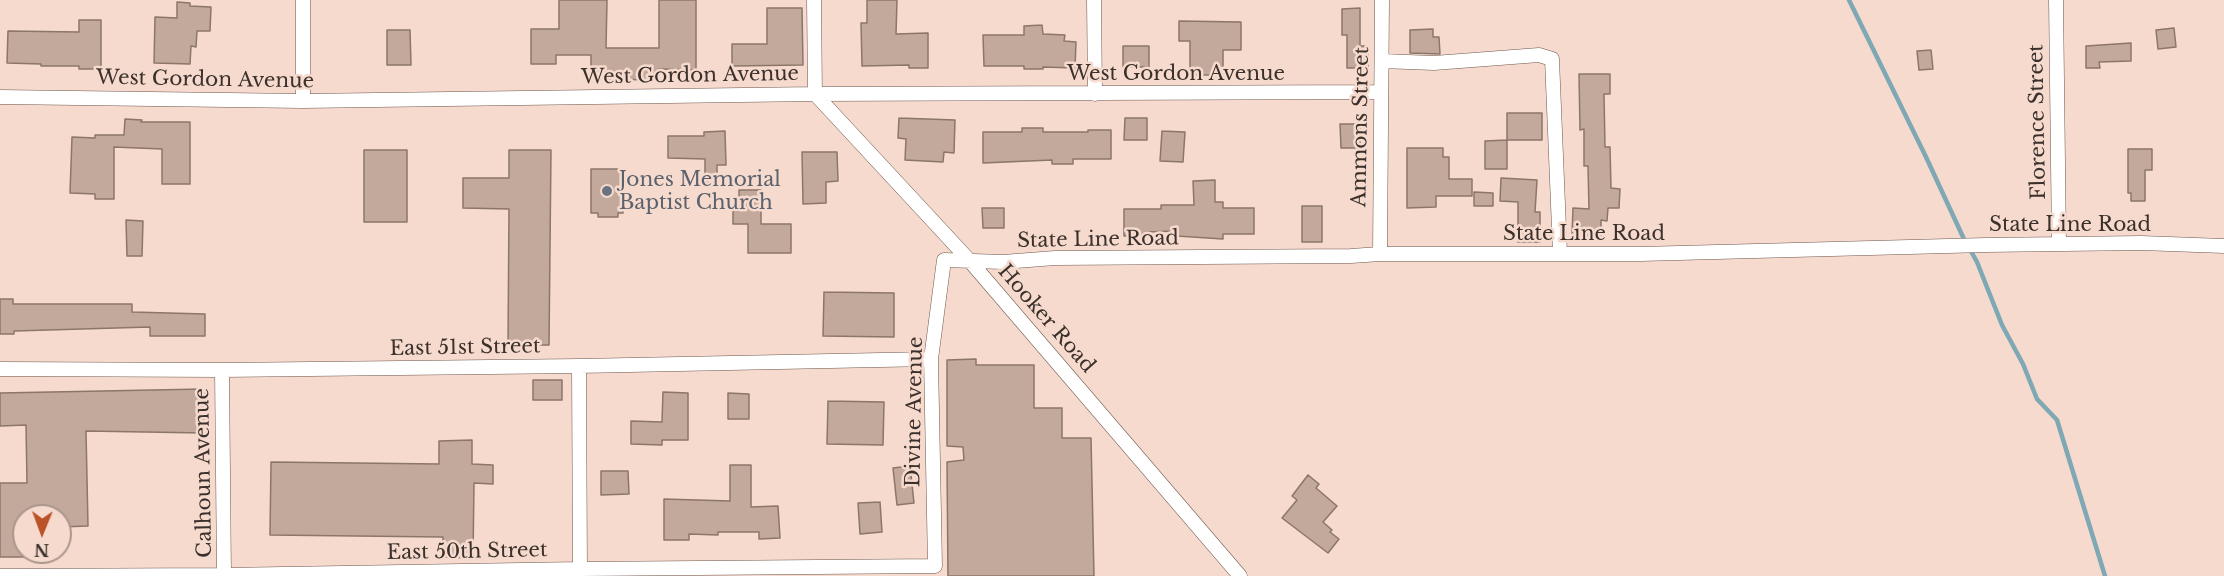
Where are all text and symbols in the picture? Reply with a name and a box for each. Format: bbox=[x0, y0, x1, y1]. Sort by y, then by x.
street label: Florence Street bbox=[2025, 44, 2051, 200]
street label: Ammons Street bbox=[1348, 47, 1374, 207]
street label: West Gordon Avenue bbox=[581, 62, 799, 90]
street label: West Gordon Avenue bbox=[1067, 62, 1285, 86]
street label: West Gordon Avenue bbox=[96, 66, 314, 94]
place label: Jones Memorial Baptist Church bbox=[619, 168, 781, 215]
marker: Jones Memorial Baptist Church bbox=[600, 184, 614, 198]
street label: State Line Road bbox=[1989, 213, 2151, 237]
street label: State Line Road bbox=[1503, 222, 1665, 246]
street label: State Line Road bbox=[1017, 227, 1179, 253]
street label: Hooker Road bbox=[992, 260, 1100, 378]
street label: East 51st Street bbox=[389, 335, 541, 361]
street label: Divine Avenue bbox=[902, 337, 928, 487]
street label: Calhoun Avenue bbox=[191, 388, 217, 558]
north arrow bbox=[12, 504, 72, 564]
street label: East 50th Street bbox=[386, 539, 548, 565]
text: N bbox=[34, 540, 49, 560]

